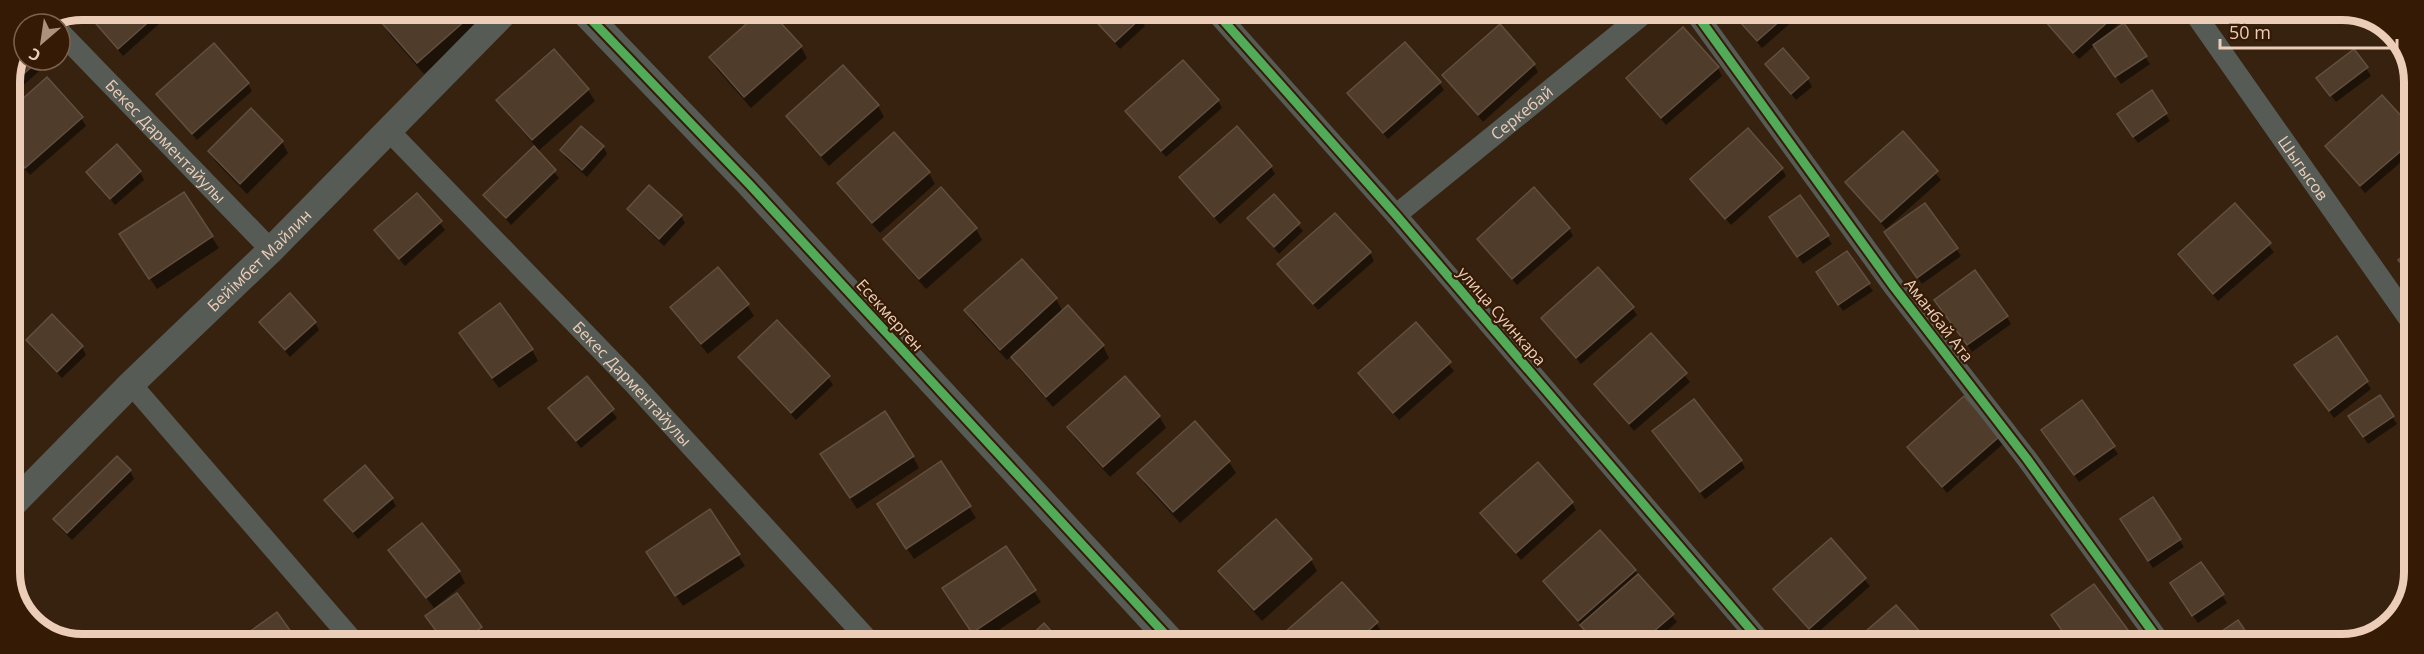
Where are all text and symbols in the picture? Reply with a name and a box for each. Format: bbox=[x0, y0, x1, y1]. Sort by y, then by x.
north arrow bbox=[12, 12, 72, 72]
scale bar bbox=[2220, 12, 2397, 50]
text: 50 m bbox=[2229, 20, 2271, 44]
text: С bbox=[25, 43, 45, 67]
street label: Бекес Дарментайулы bbox=[101, 75, 231, 208]
street label: Серкебай bbox=[1486, 81, 1558, 145]
street label: Шыгысов bbox=[2273, 131, 2334, 205]
street label: Бейімбет Майлин bbox=[202, 204, 316, 316]
street label: улица Суинкара bbox=[1453, 262, 1551, 370]
street label: Eсекмерген bbox=[852, 274, 928, 356]
street label: Аманбай Ата bbox=[1900, 274, 1978, 366]
street label: Бекес Дарментайулы bbox=[568, 316, 696, 451]

